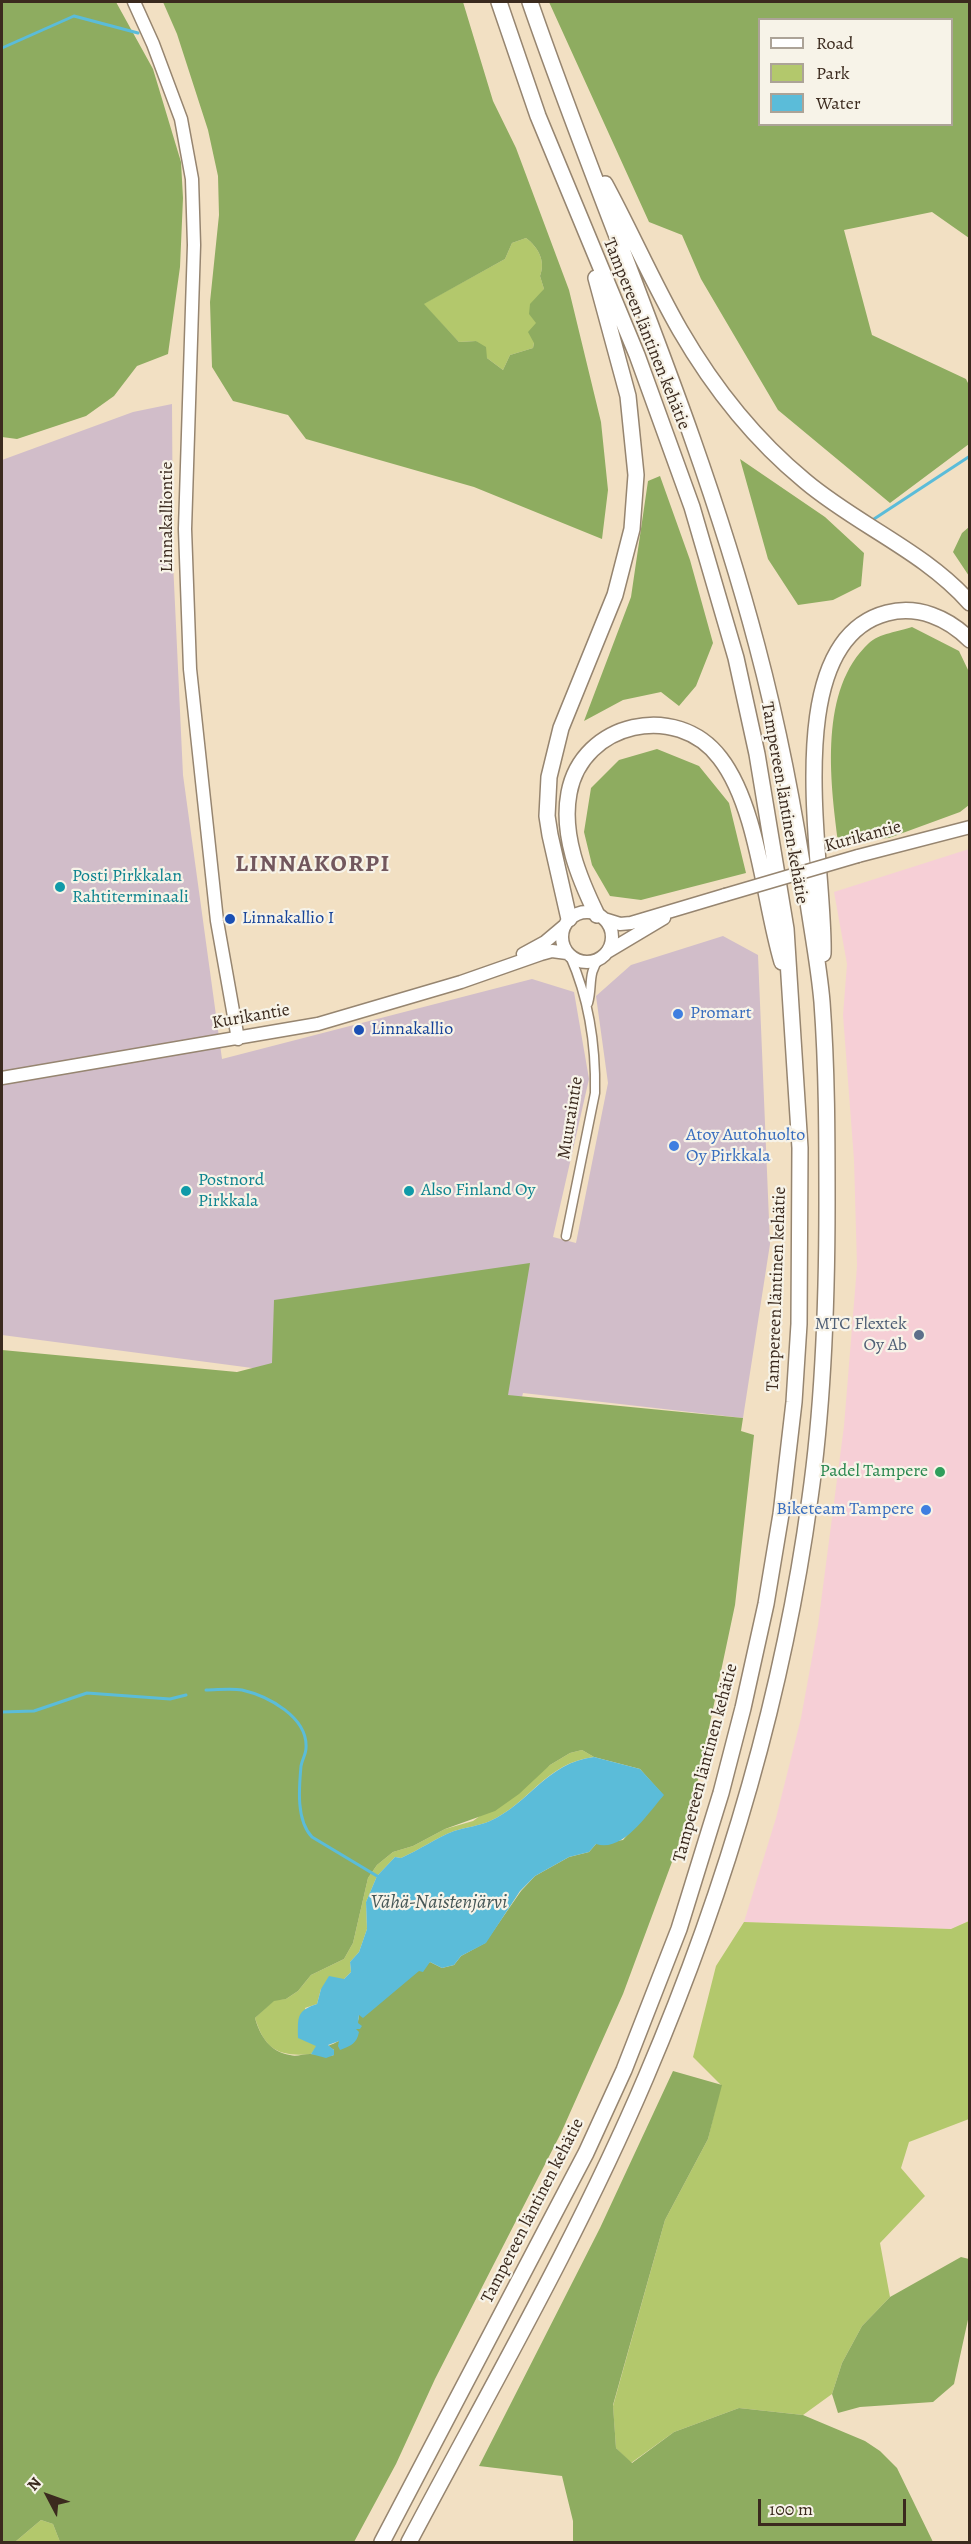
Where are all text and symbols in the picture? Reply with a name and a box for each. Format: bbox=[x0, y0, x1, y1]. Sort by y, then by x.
legend bbox=[758, 18, 953, 126]
text: Road bbox=[816, 31, 853, 55]
text: Park bbox=[816, 61, 850, 85]
text: Water bbox=[816, 91, 861, 115]
street label: Tampereen läntinen kehätie bbox=[598, 235, 694, 433]
street label: Linnakalliontie bbox=[157, 461, 179, 573]
street label: Tampereen läntinen kehätie bbox=[756, 700, 812, 906]
street label: Kurikantie bbox=[822, 816, 904, 858]
district label: LINNAKORPI bbox=[235, 851, 391, 879]
place label: Posti Pirkkalan Rahtiterminaali bbox=[72, 866, 189, 908]
marker: Posti Pirkkalan Rahtiterminaali bbox=[53, 880, 67, 894]
place label: Linnakallio I bbox=[242, 908, 334, 930]
marker: Linnakallio I bbox=[223, 912, 237, 926]
street label: Kurikantie bbox=[210, 1000, 292, 1034]
place label: Promart bbox=[690, 1003, 752, 1025]
marker: Promart bbox=[671, 1007, 685, 1021]
place label: Linnakallio bbox=[371, 1019, 453, 1041]
marker: Linnakallio bbox=[352, 1023, 366, 1037]
street label: Muuraintie bbox=[554, 1075, 588, 1161]
place label: Atoy Autohuolto Oy Pirkkala bbox=[686, 1125, 805, 1168]
marker: Atoy Autohuolto Oy Pirkkala bbox=[667, 1139, 681, 1153]
place label: Postnord Pirkkala bbox=[198, 1170, 264, 1212]
place label: Also Finland Oy bbox=[421, 1180, 536, 1202]
marker: Postnord Pirkkala bbox=[179, 1184, 193, 1198]
marker: Also Finland Oy bbox=[402, 1184, 416, 1198]
street label: Tampereen läntinen kehätie bbox=[763, 1186, 791, 1392]
place label: MTC Flextek Oy Ab bbox=[815, 1314, 907, 1356]
marker: MTC Flextek Oy Ab bbox=[912, 1328, 926, 1342]
place label: Padel Tampere bbox=[820, 1461, 928, 1483]
marker: Padel Tampere bbox=[933, 1465, 947, 1479]
place label: Biketeam Tampere bbox=[776, 1499, 914, 1521]
marker: Biketeam Tampere bbox=[919, 1503, 933, 1517]
street label: Tampereen läntinen kehätie bbox=[669, 1661, 743, 1865]
water label: Vähä-Naistenjärvi bbox=[371, 1891, 507, 1915]
street label: Tampereen läntinen kehätie bbox=[477, 2115, 589, 2307]
north arrow bbox=[18, 2466, 78, 2526]
text: N bbox=[22, 2473, 47, 2496]
scale bar bbox=[761, 2487, 910, 2525]
text: 100 m bbox=[769, 2497, 813, 2521]

